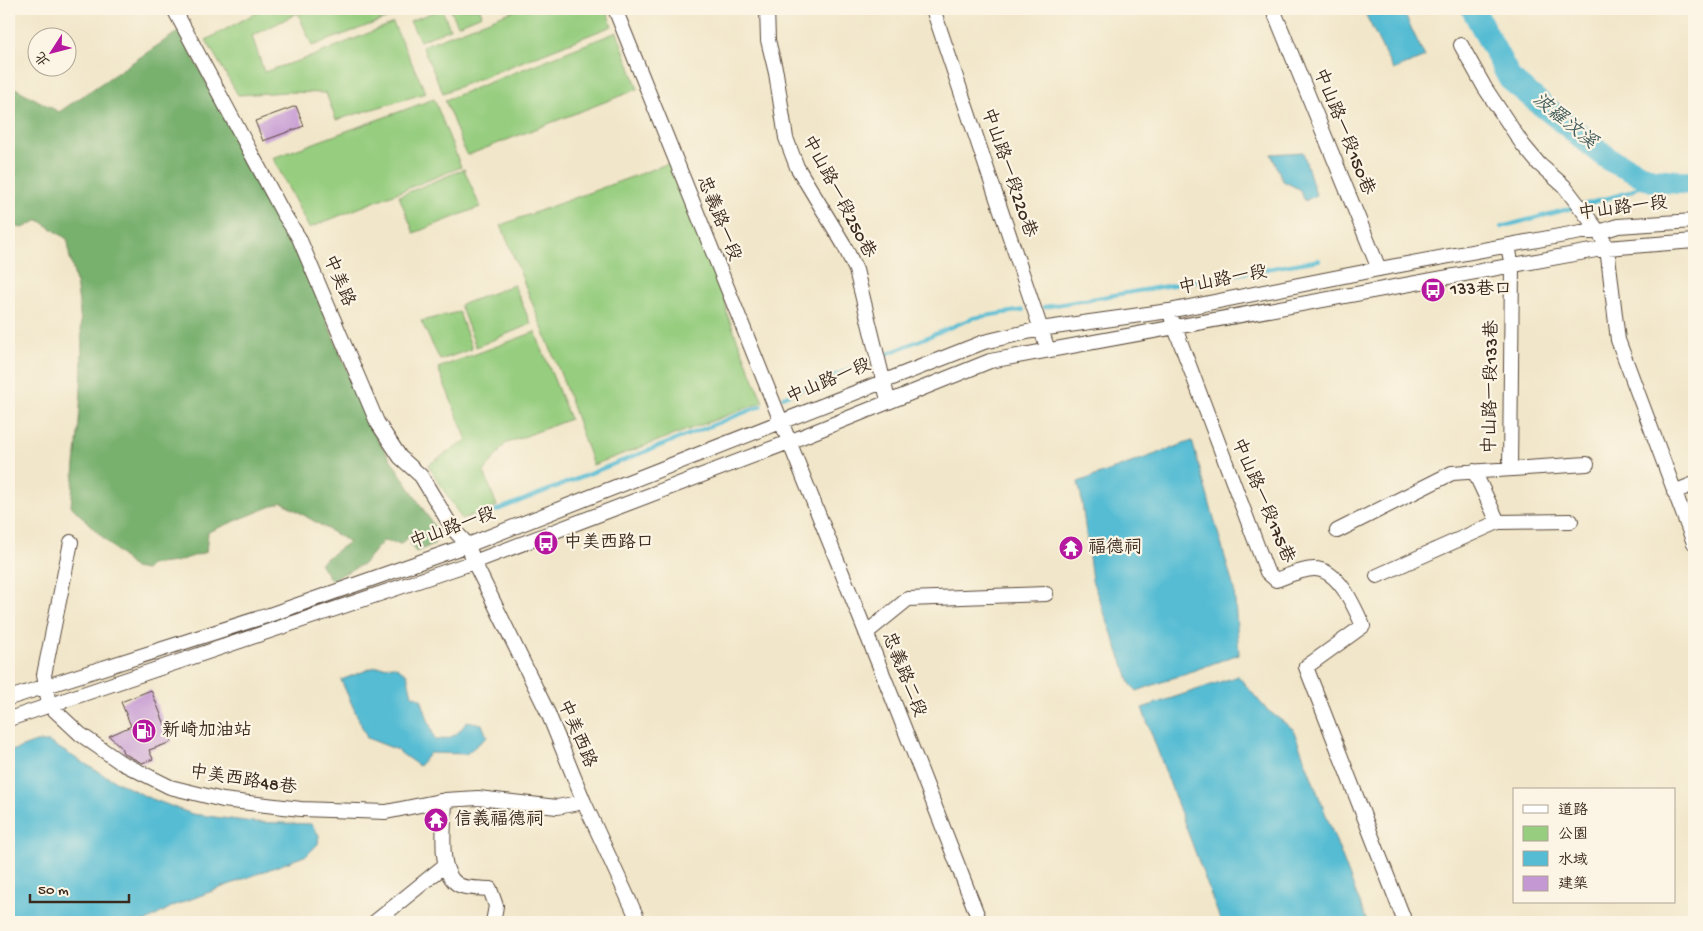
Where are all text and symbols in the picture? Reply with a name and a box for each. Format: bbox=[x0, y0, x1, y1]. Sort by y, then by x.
north arrow bbox=[28, 28, 78, 78]
text: 北 bbox=[33, 48, 54, 69]
street label: 中山路一段150巷 bbox=[1308, 65, 1379, 199]
water label: 波羅汶溪 bbox=[1527, 88, 1602, 155]
street label: 中山路一段220巷 bbox=[976, 105, 1041, 241]
street label: 中山路一段250巷 bbox=[797, 131, 880, 262]
street label: 忠義路一段 bbox=[691, 173, 746, 265]
street label: 中山路一段 bbox=[1577, 192, 1669, 225]
street label: 中美路 bbox=[318, 252, 359, 310]
street label: 中山路一段 bbox=[1177, 261, 1269, 300]
bus stop icon: 133巷口 bbox=[1420, 277, 1446, 303]
place label: 133巷口 bbox=[1449, 279, 1512, 301]
street label: 中山路一段133巷 bbox=[1479, 320, 1504, 454]
street label: 中山路一段 bbox=[783, 354, 875, 409]
street label: 中山路一段175巷 bbox=[1226, 435, 1299, 567]
street label: 中山路一段 bbox=[407, 503, 499, 554]
bus stop icon: 中美西路口 bbox=[533, 530, 559, 556]
place label: 中美西路口 bbox=[564, 532, 654, 554]
temple icon: 福德祠 bbox=[1058, 535, 1084, 561]
place label: 福德祠 bbox=[1088, 537, 1142, 559]
street label: 忠義路二段 bbox=[876, 629, 931, 721]
street label: 中美西路 bbox=[552, 696, 601, 771]
fuel station icon: 新崎加油站 bbox=[131, 718, 157, 744]
place label: 新崎加油站 bbox=[162, 720, 252, 742]
street label: 中美西路48巷 bbox=[188, 761, 298, 800]
legend bbox=[1513, 788, 1676, 904]
text: 道路 bbox=[1558, 802, 1588, 820]
temple icon: 信義福德祠 bbox=[423, 807, 449, 833]
place label: 信義福德祠 bbox=[454, 809, 544, 831]
text: 公園 bbox=[1558, 826, 1588, 844]
text: 水域 bbox=[1558, 852, 1588, 870]
scale bar bbox=[30, 871, 129, 903]
text: 建築 bbox=[1558, 876, 1588, 894]
text: 50 m bbox=[38, 882, 69, 900]

